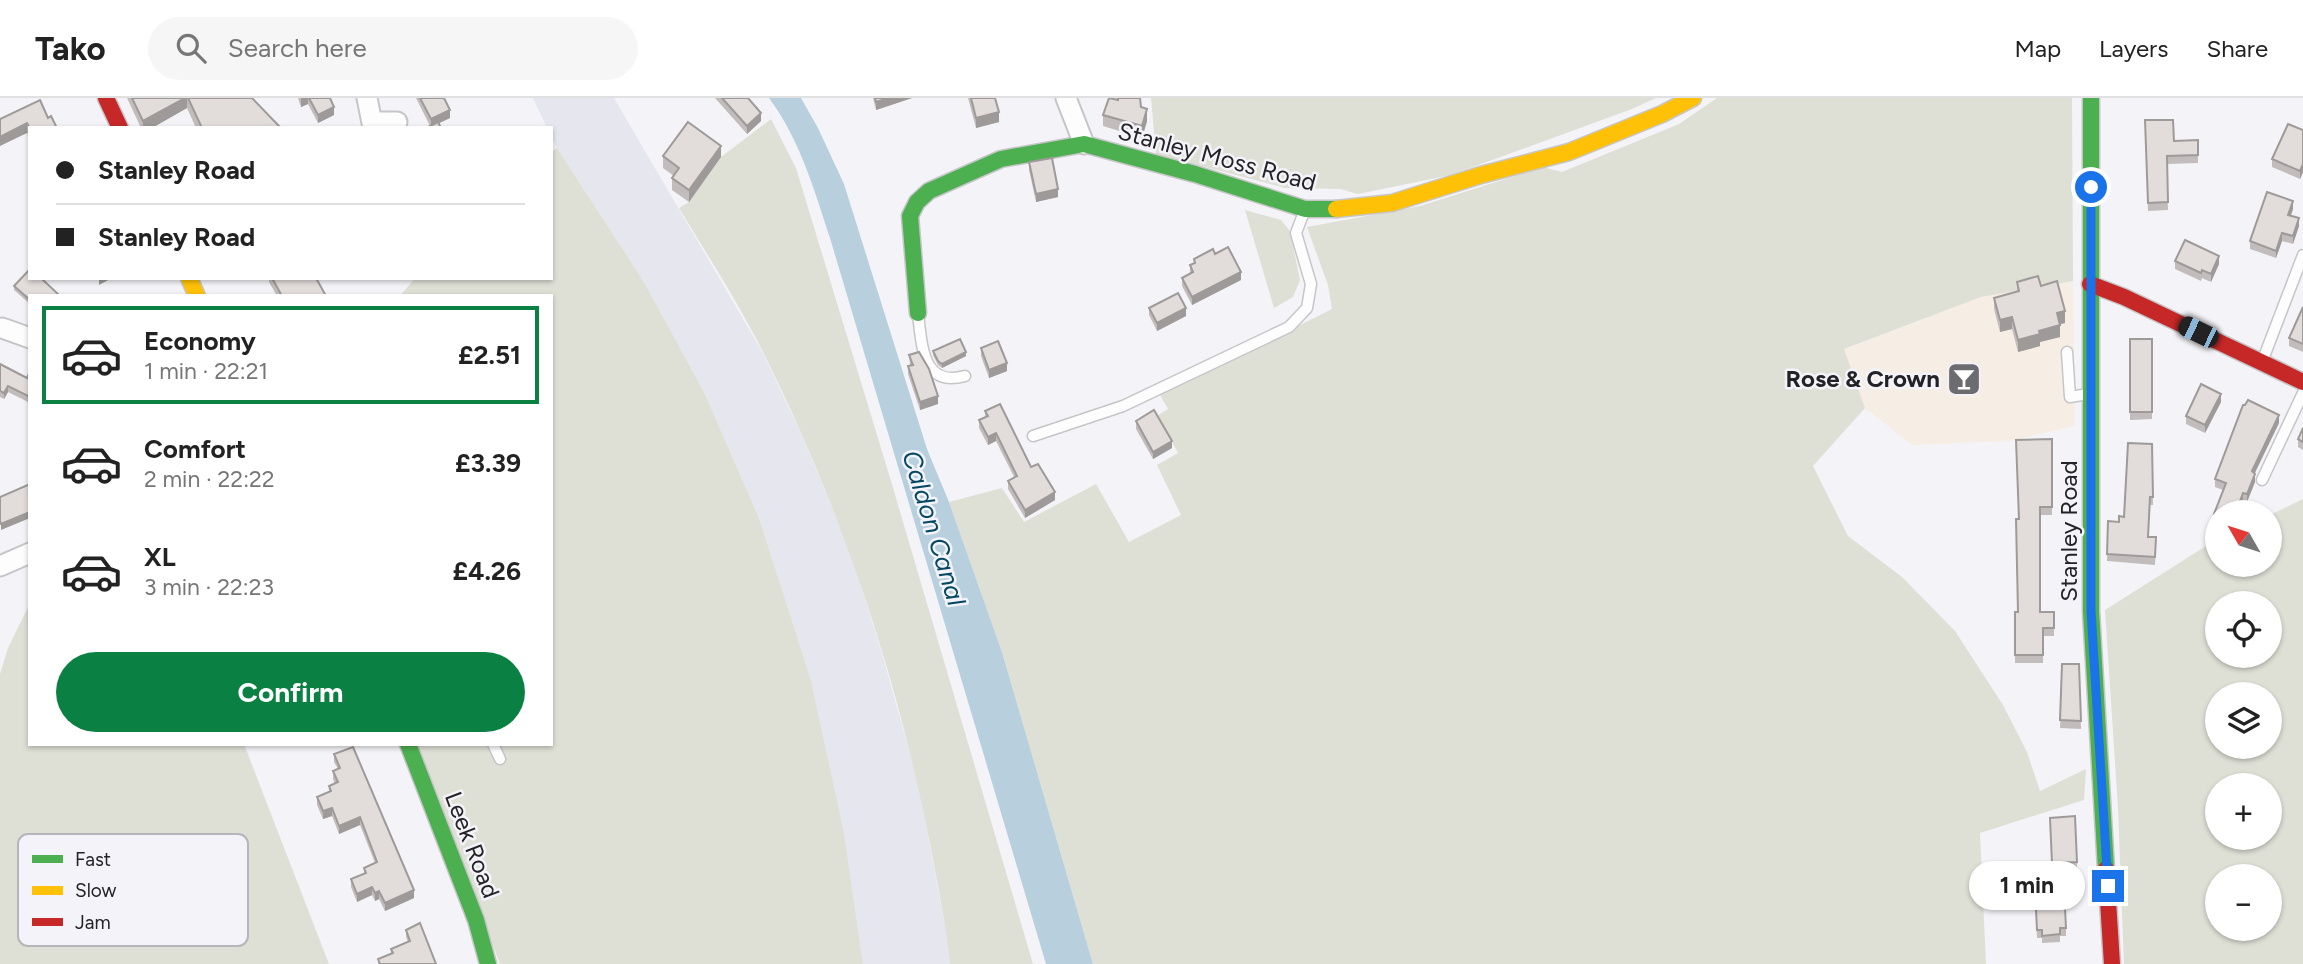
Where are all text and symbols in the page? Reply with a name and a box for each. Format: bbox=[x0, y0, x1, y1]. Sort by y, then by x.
search box bbox=[148, 17, 638, 80]
text: Tako bbox=[35, 29, 106, 68]
icon: search bbox=[172, 29, 210, 67]
text: Search here bbox=[228, 32, 367, 64]
text: Map bbox=[2014, 34, 2061, 63]
text: Layers bbox=[2099, 34, 2168, 63]
text: Share bbox=[2206, 34, 2268, 63]
street label: Stanley Moss Road bbox=[1115, 116, 1319, 197]
text: Stanley Road bbox=[98, 154, 255, 186]
route start bbox=[2075, 171, 2107, 203]
text: Stanley Road bbox=[98, 221, 255, 253]
car bbox=[2175, 313, 2222, 351]
icon: car bbox=[60, 324, 123, 387]
text: Economy bbox=[144, 325, 256, 357]
text: £2.51 bbox=[458, 339, 521, 371]
text: 1 min · 22:21 bbox=[144, 357, 268, 385]
bar icon: Rose & Crown bbox=[1945, 360, 1983, 398]
place label: Rose & Crown bbox=[1786, 364, 1940, 393]
icon: car bbox=[60, 432, 123, 495]
text: Comfort bbox=[144, 433, 246, 465]
water label: Caldon Canal bbox=[895, 446, 973, 610]
text: £3.39 bbox=[455, 447, 521, 479]
street label: Stanley Road bbox=[2054, 460, 2083, 602]
text: 2 min · 22:22 bbox=[144, 465, 275, 493]
north arrow bbox=[2205, 500, 2282, 578]
map controls bbox=[2205, 500, 2282, 941]
icon: car bbox=[60, 540, 123, 603]
text: XL bbox=[144, 541, 176, 573]
text: £4.26 bbox=[452, 555, 521, 587]
text: 3 min · 22:23 bbox=[144, 573, 274, 601]
button: locate bbox=[2205, 591, 2282, 668]
button: Confirm bbox=[56, 652, 525, 732]
button: layers bbox=[2205, 682, 2282, 759]
button: + bbox=[2205, 773, 2282, 850]
street label: Leek Road bbox=[439, 788, 506, 902]
legend bbox=[18, 834, 248, 946]
text: Fast bbox=[75, 848, 111, 871]
callout: 1 min bbox=[1968, 862, 2084, 910]
button: − bbox=[2205, 864, 2282, 941]
route end bbox=[2092, 870, 2124, 902]
text: 1 min bbox=[2000, 871, 2054, 899]
text: Slow bbox=[75, 879, 117, 902]
text: Jam bbox=[75, 911, 111, 934]

